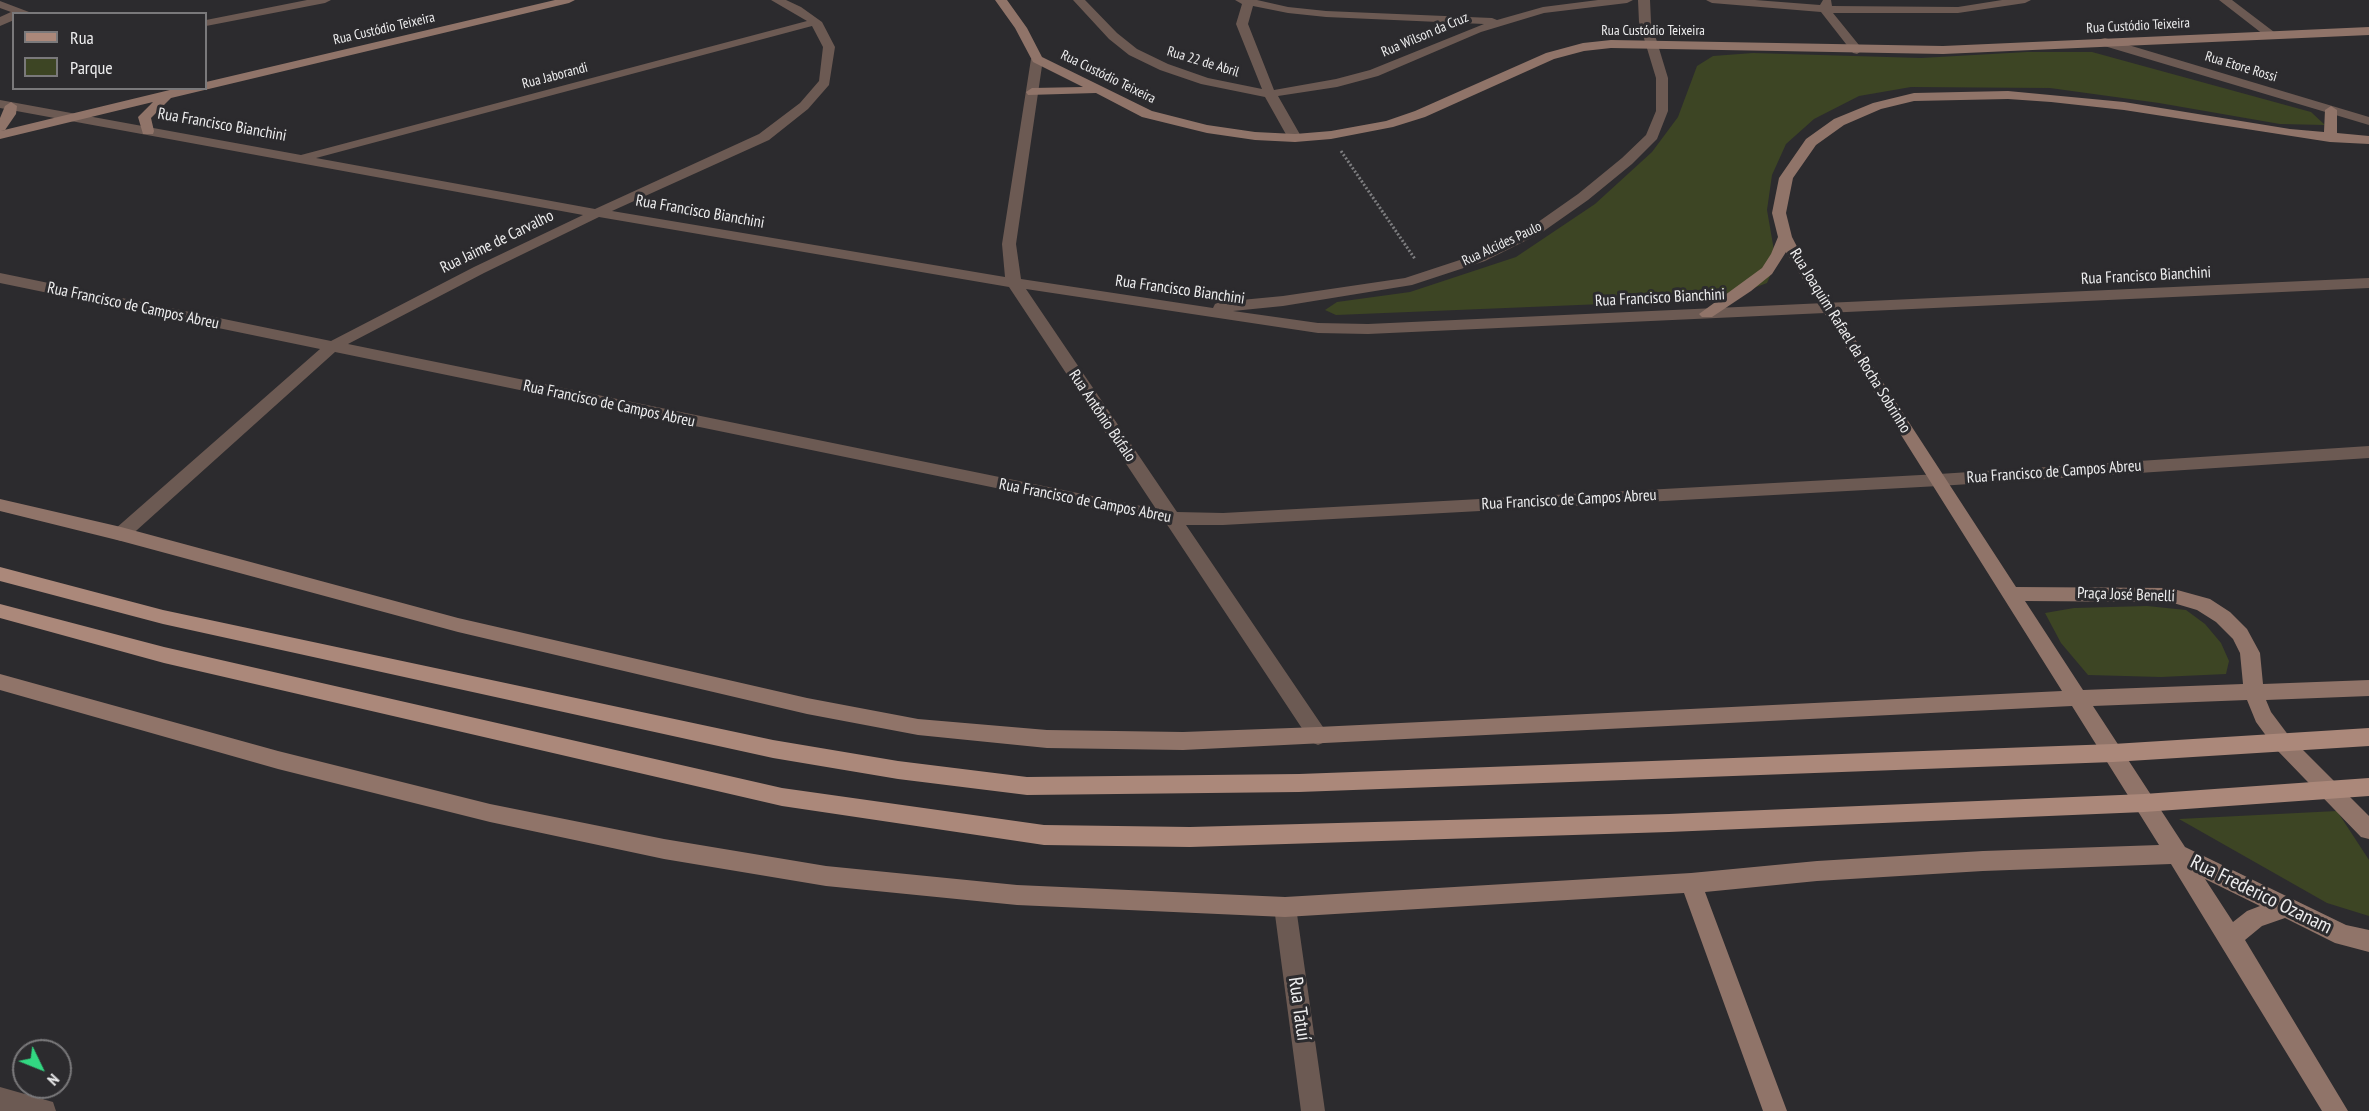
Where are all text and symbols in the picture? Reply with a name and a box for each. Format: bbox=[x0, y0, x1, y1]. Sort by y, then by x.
street label: Rua Custódio Teixeira bbox=[332, 9, 436, 49]
street label: Rua Wilson da Cruz bbox=[1379, 9, 1471, 61]
legend bbox=[12, 12, 207, 90]
street label: Rua Custódio Teixeira bbox=[2086, 15, 2190, 37]
street label: Rua Custódio Teixeira bbox=[1601, 23, 1705, 39]
text: Rua bbox=[70, 26, 94, 49]
street label: Rua 22 de Abril bbox=[1165, 43, 1241, 81]
street label: Rua Custódio Teixeira bbox=[1058, 47, 1158, 107]
street label: Rua Etore Rossi bbox=[2203, 48, 2279, 86]
text: Parque bbox=[70, 56, 113, 79]
street label: Rua Jaborandi bbox=[520, 59, 590, 93]
street label: Rua Francisco Bianchini bbox=[156, 104, 288, 146]
street label: Rua Francisco Bianchini bbox=[634, 191, 766, 233]
street label: Rua Jaime de Carvalho bbox=[437, 206, 557, 278]
street label: Rua Alcides Paulo bbox=[1460, 218, 1544, 270]
street label: Rua Joaquim Rafael da Rocha Sobrinho bbox=[1785, 245, 1915, 437]
street label: Rua Francisco Bianchini bbox=[2080, 263, 2212, 289]
street label: Rua Francisco Bianchini bbox=[1114, 271, 1246, 309]
street label: Rua Francisco de Campos Abreu bbox=[45, 278, 221, 334]
street label: Rua Francisco Bianchini bbox=[1594, 285, 1726, 311]
street label: Rua Antônio Búfalo bbox=[1064, 366, 1140, 466]
street label: Rua Francisco de Campos Abreu bbox=[521, 376, 697, 432]
street label: Rua Francisco de Campos Abreu bbox=[1966, 456, 2142, 488]
street label: Rua Francisco de Campos Abreu bbox=[997, 475, 1173, 527]
street label: Rua Francisco de Campos Abreu bbox=[1481, 486, 1657, 514]
street label: Praça José Benelli bbox=[2077, 584, 2175, 606]
street label: Rua Frederico Ozanam bbox=[2186, 850, 2336, 940]
street label: Rua Tatuí bbox=[1283, 976, 1315, 1042]
north arrow bbox=[12, 1039, 72, 1099]
text: N bbox=[43, 1070, 64, 1090]

